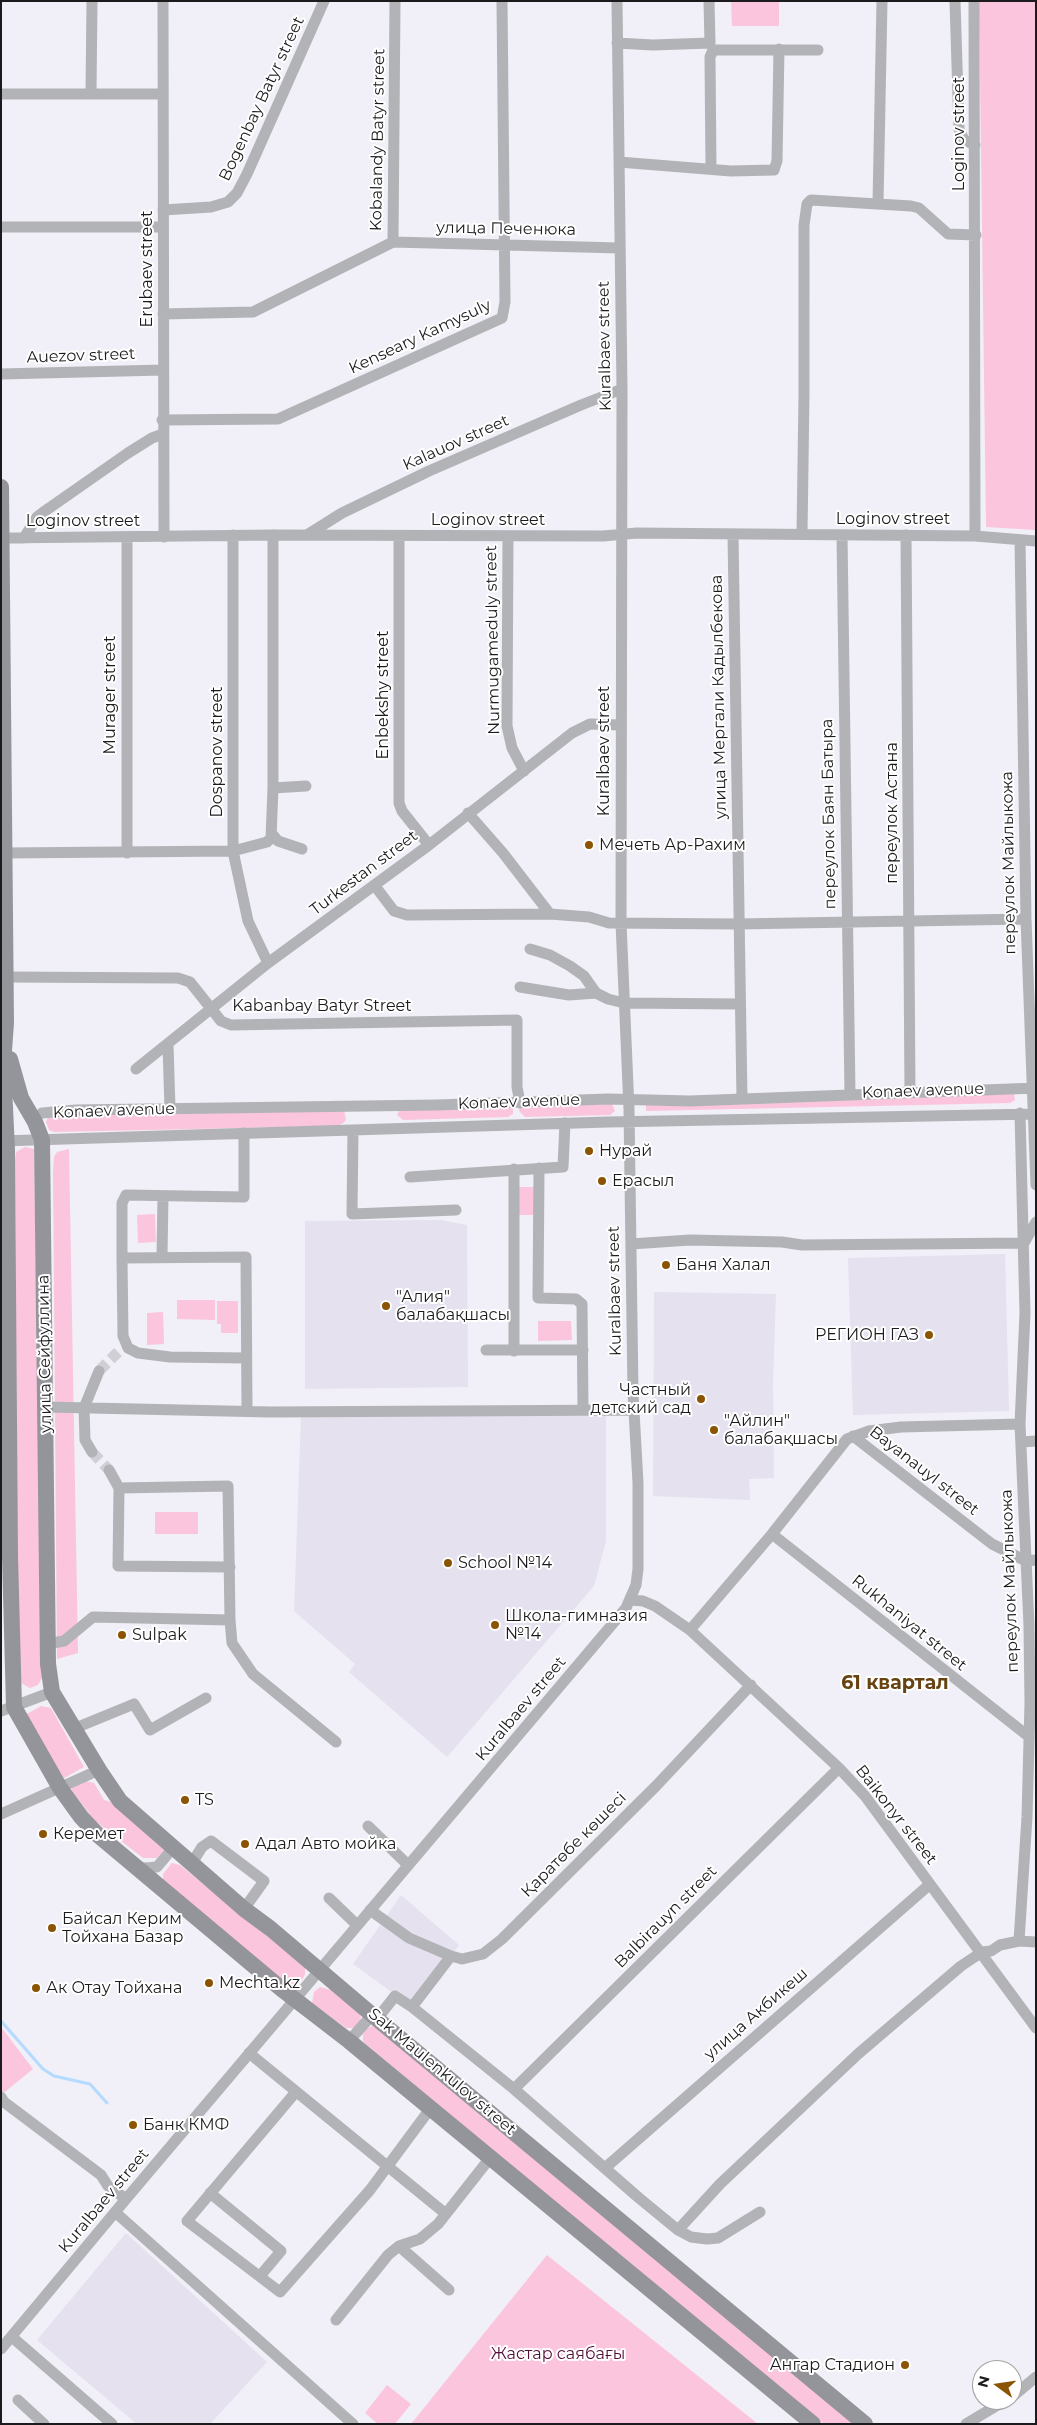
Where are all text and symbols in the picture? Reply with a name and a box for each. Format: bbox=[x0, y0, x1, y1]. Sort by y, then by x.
street label: Bogenbay Batyr street bbox=[215, 14, 309, 184]
street label: Kobalandy Batyr street bbox=[367, 49, 389, 231]
street label: Loginov street bbox=[949, 77, 969, 191]
street label: Erubaev street bbox=[137, 211, 157, 327]
street label: улица Печенюка bbox=[436, 218, 576, 240]
street label: Kuralbaev street bbox=[594, 281, 616, 411]
street label: Kenseary Kamysuly bbox=[346, 296, 494, 378]
street label: Auezov street bbox=[26, 345, 136, 367]
street label: Kalauov street bbox=[400, 411, 512, 475]
street label: Loginov street bbox=[836, 509, 950, 529]
street label: Loginov street bbox=[431, 510, 545, 530]
street label: Loginov street bbox=[26, 511, 140, 531]
street label: Nurmugameduly street bbox=[482, 545, 504, 735]
street label: улица Мергали Кадылбекова bbox=[707, 574, 731, 820]
street label: Enbekshy street bbox=[373, 631, 393, 759]
street label: Murager street bbox=[100, 636, 120, 754]
street label: Dospanov street bbox=[207, 686, 227, 818]
street label: Kuralbaev street bbox=[594, 686, 614, 816]
street label: переулок Баян Батыра bbox=[818, 719, 840, 909]
street label: переулок Астана bbox=[882, 742, 902, 884]
street label: переулок Майлыкожа bbox=[998, 771, 1020, 955]
street label: Turkestan street bbox=[306, 826, 422, 920]
place label: Мечеть Ар-Рахим bbox=[599, 835, 746, 855]
marker: Мечеть Ар-Рахим bbox=[583, 839, 595, 851]
street label: Kabanbay Batyr Street bbox=[232, 996, 412, 1016]
street label: Konaev avenue bbox=[862, 1079, 984, 1103]
street label: Konaev avenue bbox=[458, 1090, 580, 1114]
street label: Konaev avenue bbox=[53, 1099, 175, 1123]
place label: Нурай bbox=[599, 1141, 652, 1161]
marker: Нурай bbox=[583, 1145, 595, 1157]
place label: Ерасыл bbox=[612, 1171, 674, 1191]
marker: Ерасыл bbox=[596, 1175, 608, 1187]
street label: Kuralbaev street bbox=[604, 1226, 626, 1356]
place label: Баня Халал bbox=[676, 1255, 771, 1275]
marker: Баня Халал bbox=[660, 1259, 672, 1271]
street label: улица Сейфуллина bbox=[34, 1275, 56, 1433]
place label: "Алия" балабақшасы bbox=[396, 1287, 510, 1325]
marker: "Алия" балабақшасы bbox=[380, 1300, 392, 1312]
place label: РЕГИОН ГАЗ bbox=[815, 1325, 919, 1345]
marker: РЕГИОН ГАЗ bbox=[923, 1329, 935, 1341]
place label: Частный детский сад bbox=[591, 1380, 691, 1418]
marker: Частный детский сад bbox=[695, 1393, 707, 1405]
place label: "Айлин" балабақшасы bbox=[724, 1411, 838, 1449]
street label: Bayanauyl street bbox=[866, 1422, 982, 1520]
marker: "Айлин" балабақшасы bbox=[708, 1424, 720, 1436]
street label: переулок Майлыкожа bbox=[997, 1489, 1023, 1673]
place label: School №14 bbox=[458, 1553, 552, 1573]
marker: School №14 bbox=[442, 1557, 454, 1569]
street label: Rukhaniyat street bbox=[848, 1571, 970, 1675]
place label: Школа-гимназия №14 bbox=[505, 1606, 648, 1644]
marker: Школа-гимназия №14 bbox=[489, 1619, 501, 1631]
place label: Sulpak bbox=[132, 1625, 187, 1645]
marker: Sulpak bbox=[116, 1629, 128, 1641]
street label: Kuralbaev street bbox=[472, 1653, 570, 1765]
district label: 61 квартал bbox=[841, 1672, 949, 1694]
street label: Baikonyr street bbox=[851, 1761, 941, 1869]
street label: Қаратөбе көшесі bbox=[518, 1789, 630, 1901]
place label: TS bbox=[195, 1790, 214, 1810]
marker: TS bbox=[179, 1794, 191, 1806]
place label: Керемет bbox=[53, 1824, 124, 1844]
marker: Керемет bbox=[37, 1828, 49, 1840]
place label: Адал Авто мойка bbox=[255, 1834, 396, 1854]
marker: Адал Авто мойка bbox=[239, 1838, 251, 1850]
street label: Balbirauyn street bbox=[611, 1862, 721, 1972]
place label: Байсал Керим Тойхана Базар bbox=[62, 1909, 183, 1947]
marker: Байсал Керим Тойхана Базар bbox=[46, 1922, 58, 1934]
street label: улица Акбикеш bbox=[700, 1964, 812, 2064]
place label: Mechta.kz bbox=[219, 1973, 300, 1993]
marker: Mechta.kz bbox=[203, 1977, 215, 1989]
place label: Ак Отау Тойхана bbox=[46, 1978, 182, 1998]
marker: Ак Отау Тойхана bbox=[30, 1982, 42, 1994]
street label: Sak Maulenkulov street bbox=[364, 2005, 520, 2139]
place label: Банк КМФ bbox=[143, 2115, 229, 2135]
marker: Банк КМФ bbox=[127, 2119, 139, 2131]
street label: Kuralbaev street bbox=[55, 2145, 153, 2257]
park label: Жастар саябағы bbox=[491, 2344, 625, 2364]
place label: Ангар Стадион bbox=[770, 2355, 895, 2375]
marker: Ангар Стадион bbox=[899, 2359, 911, 2371]
north arrow bbox=[972, 2360, 1022, 2410]
text: N bbox=[973, 2374, 994, 2389]

